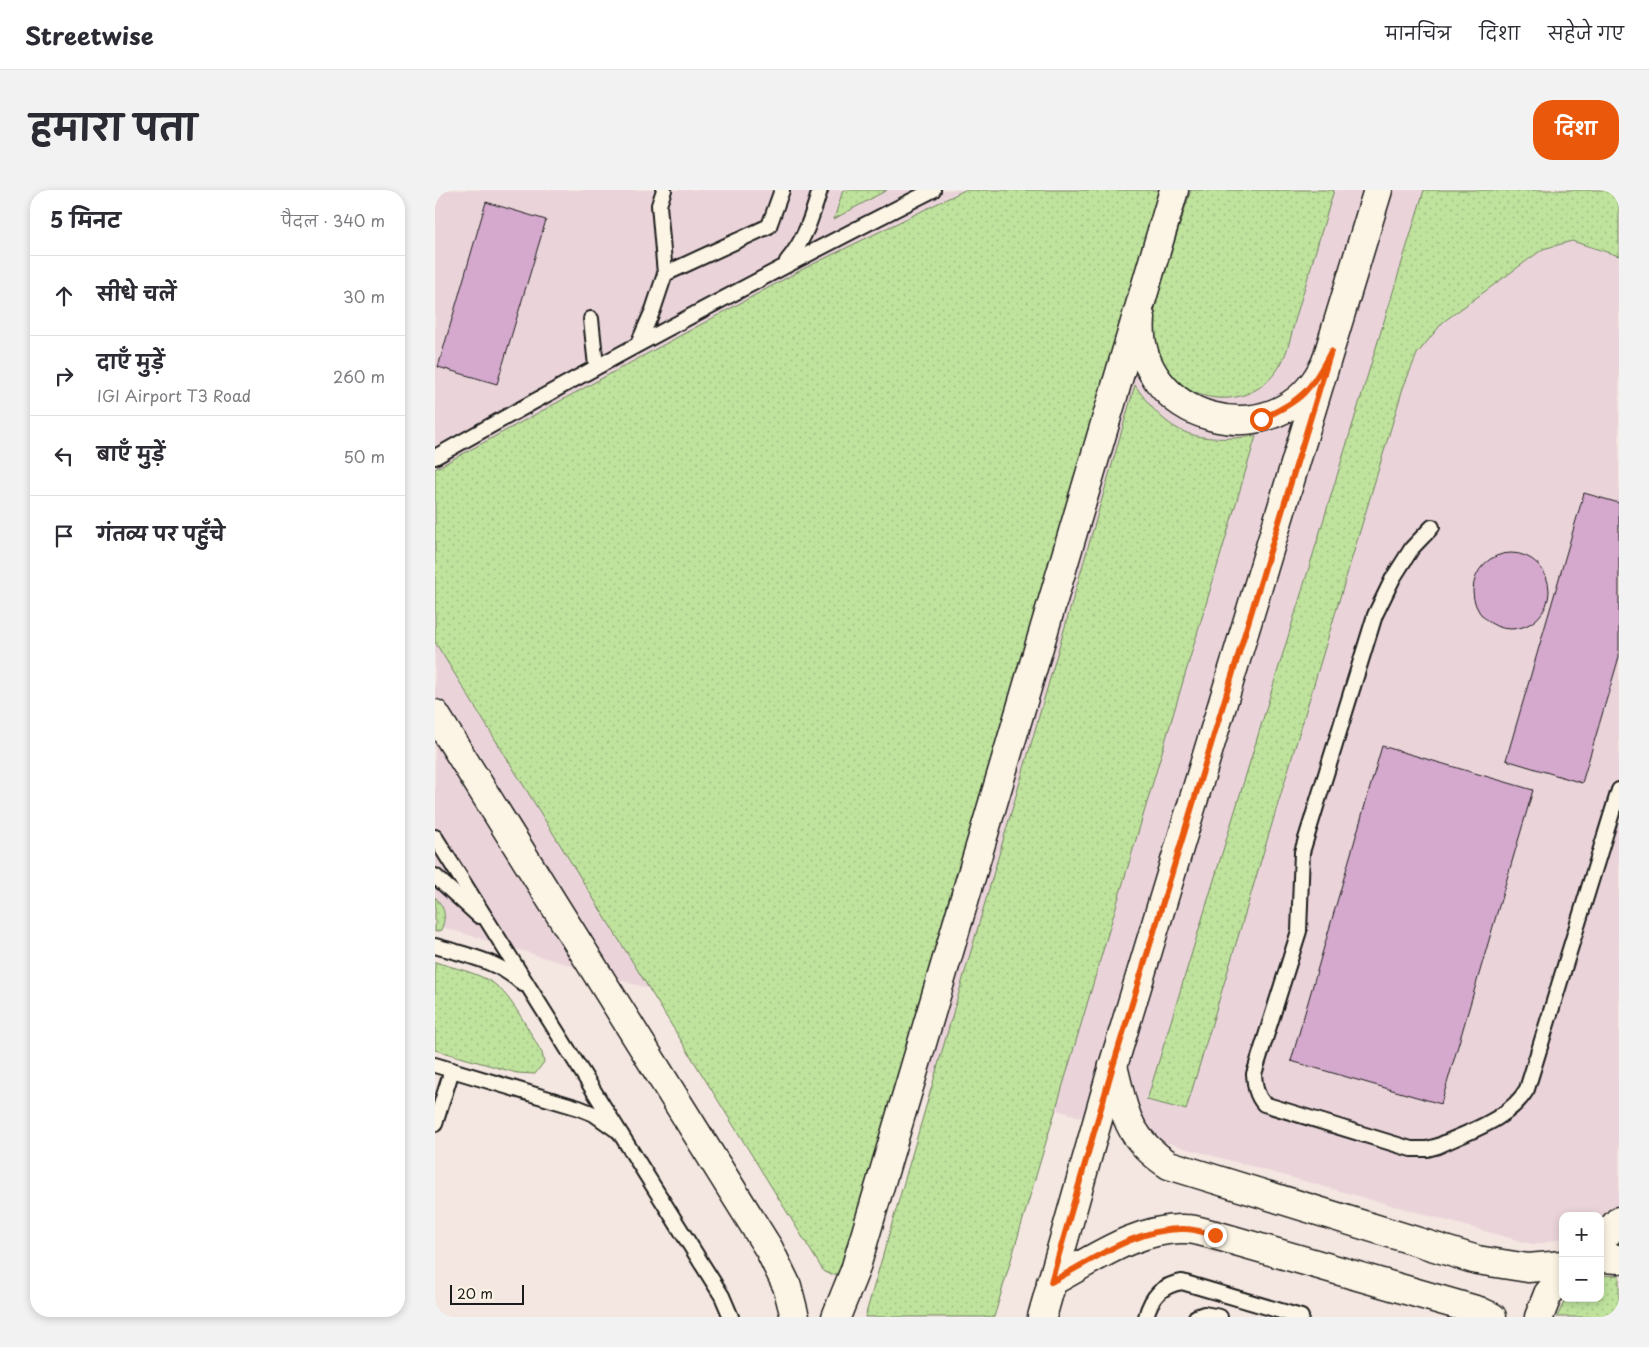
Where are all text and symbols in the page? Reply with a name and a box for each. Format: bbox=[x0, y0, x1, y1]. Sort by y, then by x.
text: Streetwise bbox=[25, 17, 154, 53]
text: मानचित्र bbox=[1385, 19, 1451, 46]
text: दिशा bbox=[1479, 19, 1520, 46]
text: सहेजे गए bbox=[1548, 19, 1624, 46]
text: हमारा पता bbox=[30, 99, 197, 152]
button: दिशा bbox=[1533, 100, 1619, 160]
text: 5 मिनट bbox=[50, 203, 121, 235]
text: पैदल · 340 m bbox=[281, 208, 385, 232]
text: सीधे चलें bbox=[97, 279, 176, 307]
icon: ahead bbox=[50, 282, 78, 310]
text: 30 m bbox=[343, 284, 385, 308]
text: दाएँ मुड़ें bbox=[97, 347, 164, 375]
icon: right bbox=[50, 362, 78, 390]
text: 260 m bbox=[333, 364, 385, 388]
text: IGI Airport T3 Road bbox=[97, 383, 251, 407]
route start bbox=[1250, 408, 1273, 431]
text: बाएँ मुड़ें bbox=[97, 439, 165, 467]
icon: left bbox=[50, 442, 78, 470]
text: 50 m bbox=[344, 444, 385, 468]
text: गंतव्य पर पहुँचे bbox=[97, 519, 225, 547]
icon: arrive bbox=[50, 522, 78, 550]
map controls bbox=[1559, 1212, 1604, 1302]
button: + bbox=[1559, 1212, 1604, 1257]
route end bbox=[1204, 1224, 1227, 1247]
button: − bbox=[1559, 1257, 1604, 1302]
scale bar bbox=[450, 1282, 524, 1305]
text: 20 m bbox=[457, 1283, 493, 1304]

